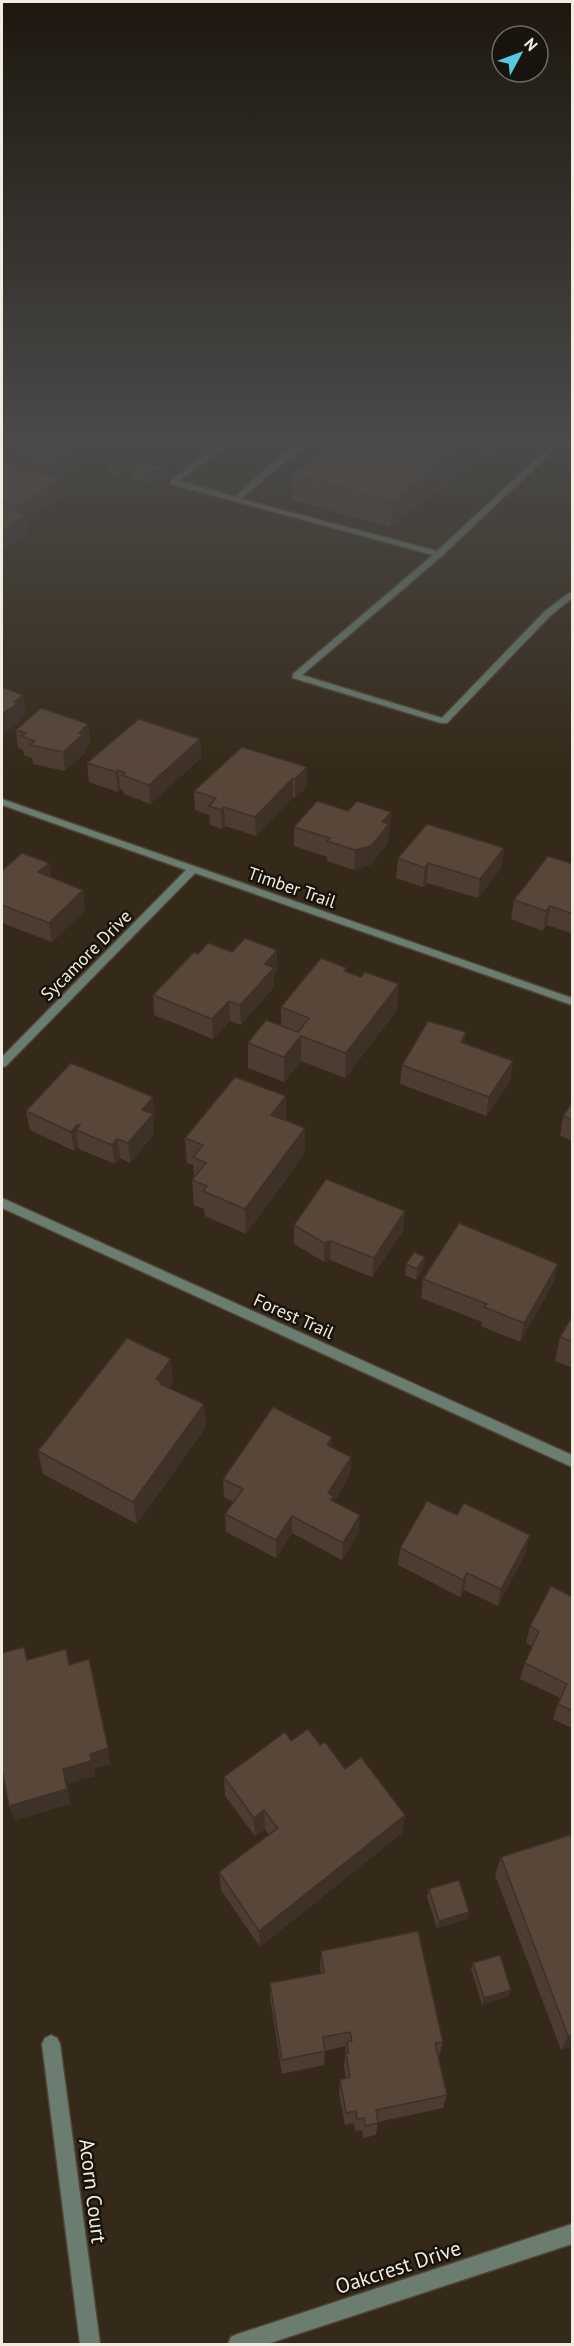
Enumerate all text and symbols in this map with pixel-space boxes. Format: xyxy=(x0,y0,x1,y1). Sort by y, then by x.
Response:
north arrow xyxy=(490,24,550,84)
text: N xyxy=(520,34,542,55)
street label: Timber Trail xyxy=(245,861,340,913)
street label: Sycamore Drive xyxy=(36,905,136,1005)
street label: Forest Trail xyxy=(250,1288,338,1344)
street label: Acorn Court xyxy=(73,2137,113,2245)
street label: Oakcrest Drive xyxy=(332,2234,464,2300)

